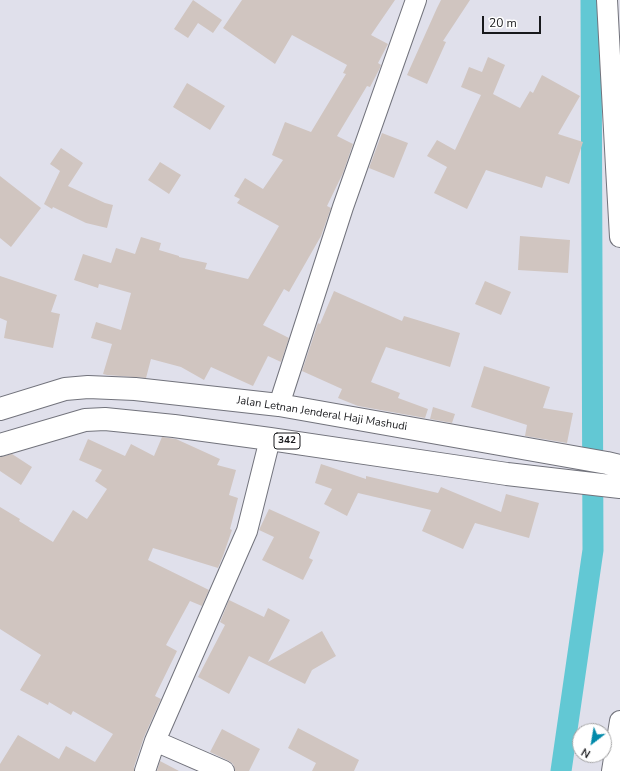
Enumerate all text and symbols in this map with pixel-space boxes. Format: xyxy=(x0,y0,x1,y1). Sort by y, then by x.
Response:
scale bar xyxy=(484,8,543,34)
text: 20 m xyxy=(489,15,517,31)
street label: Jalan Letnan Jenderal Haji Mashudi xyxy=(236,394,408,434)
road number: 342 xyxy=(274,433,300,449)
north arrow xyxy=(572,723,612,763)
text: N xyxy=(579,744,593,761)

